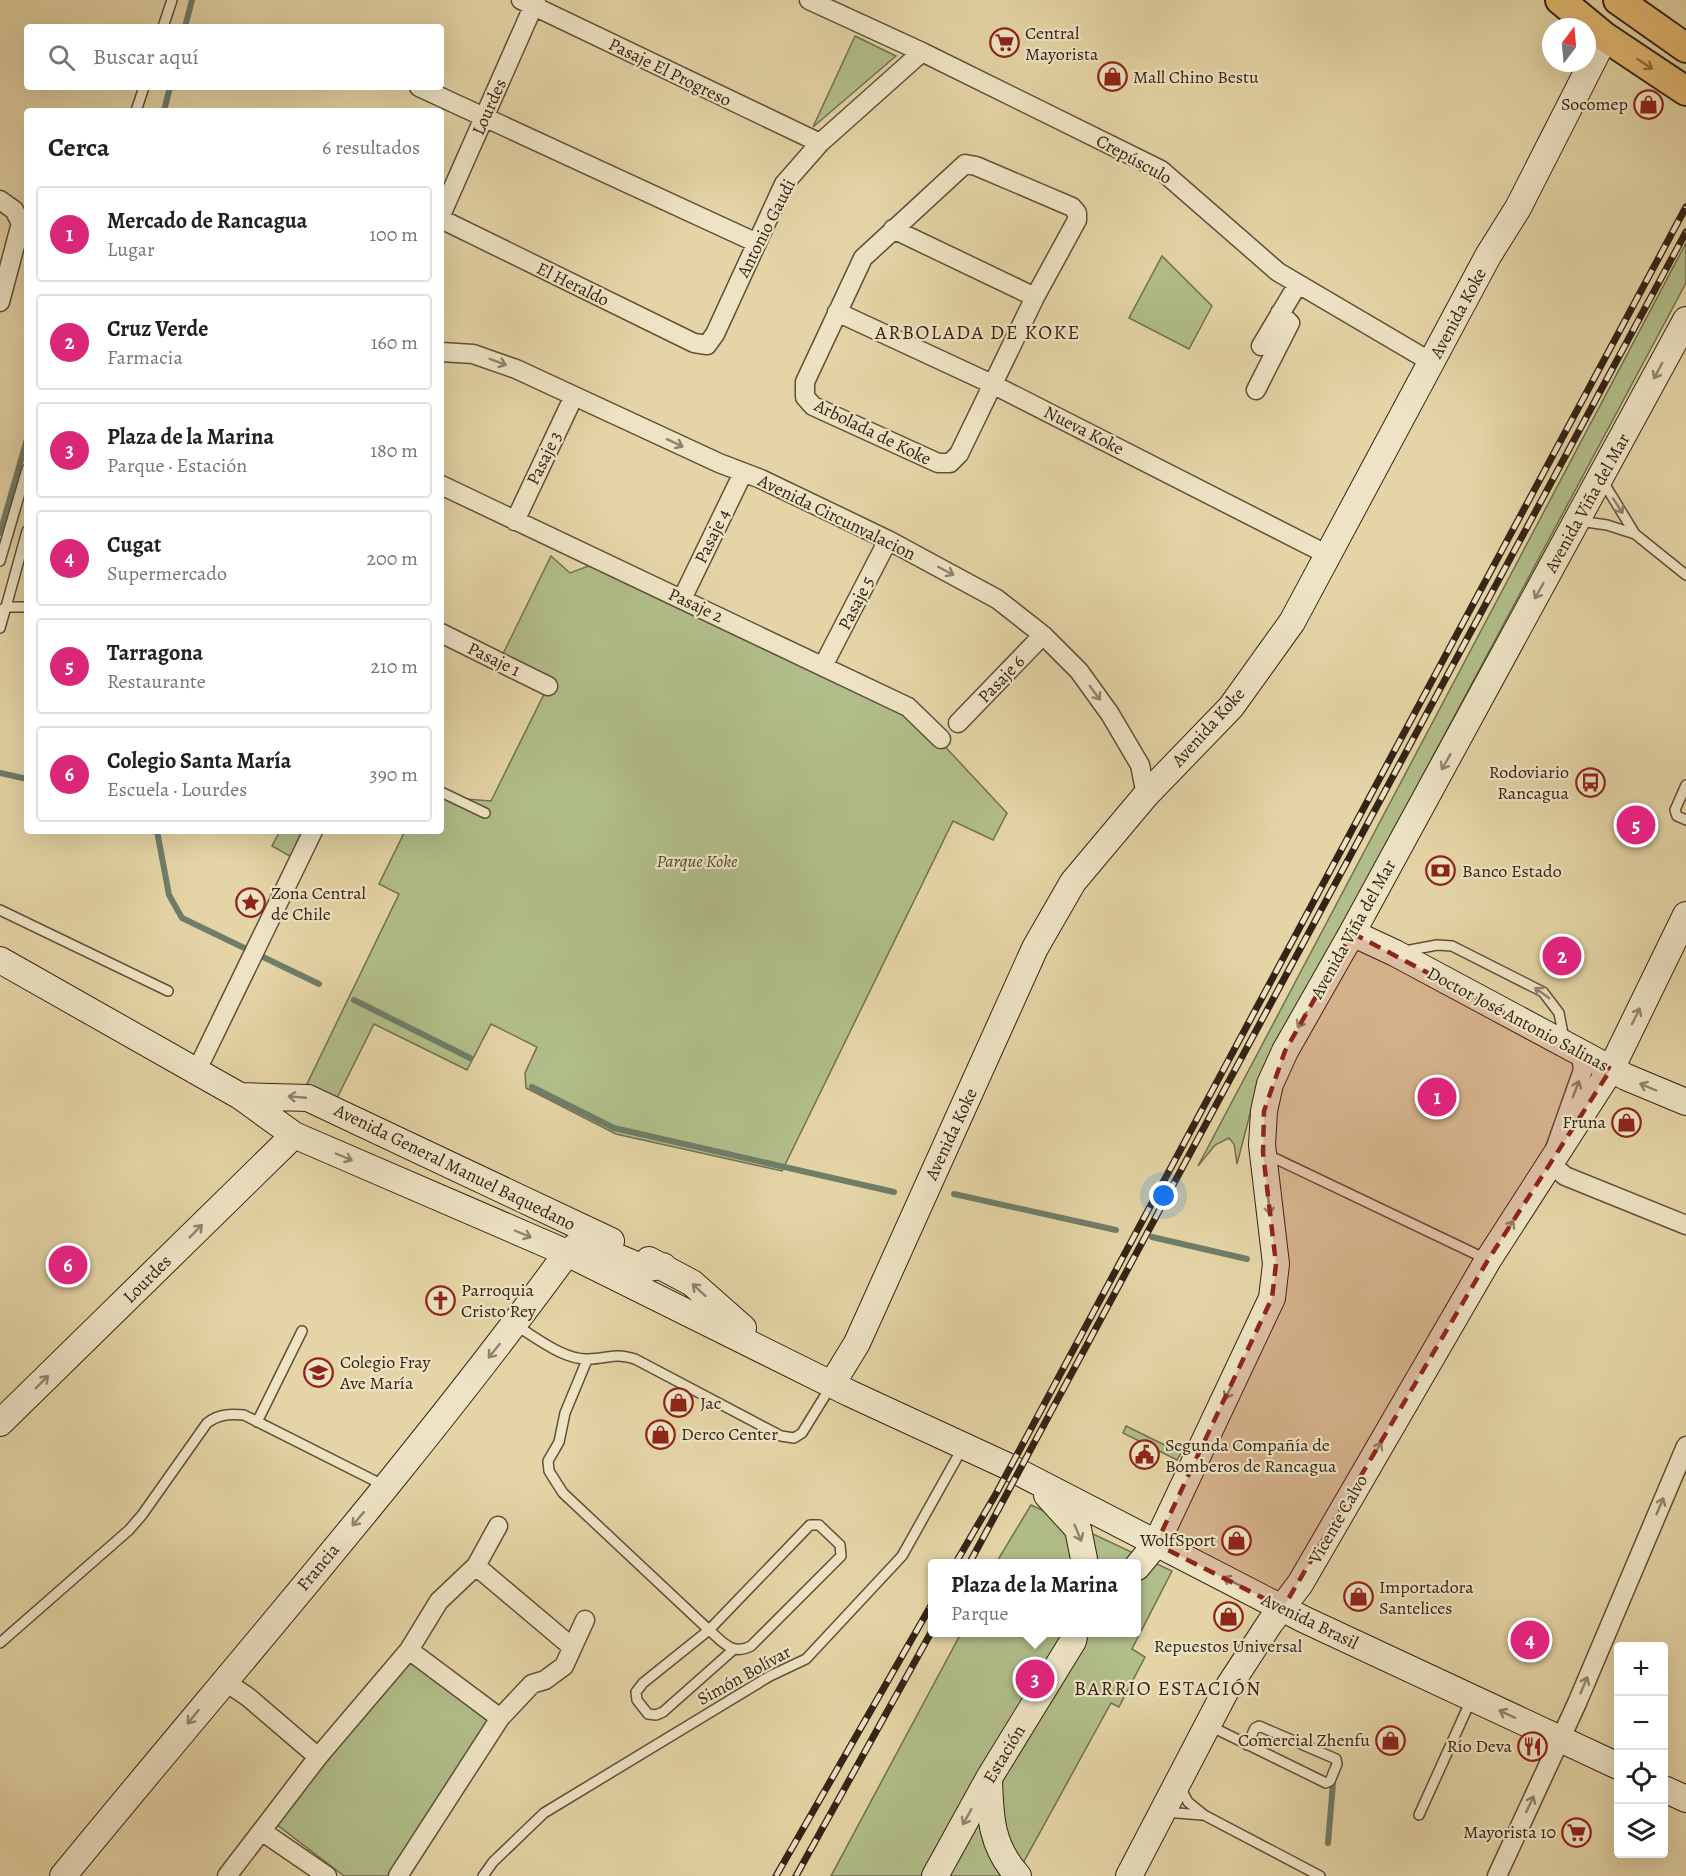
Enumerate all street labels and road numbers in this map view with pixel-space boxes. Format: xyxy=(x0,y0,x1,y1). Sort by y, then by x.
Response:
street label: Pasaje El Progreso xyxy=(605,32,735,112)
street label: Lourdes xyxy=(466,75,512,139)
street label: Crepúsculo xyxy=(1092,128,1176,190)
street label: Antonio Gaudi xyxy=(731,175,801,282)
street label: El Heraldo xyxy=(533,256,613,312)
street label: Avenida Koke xyxy=(1424,264,1492,363)
street label: Arbolada de Koke xyxy=(810,393,935,471)
street label: Nueva Koke xyxy=(1040,400,1128,460)
street label: Pasaje 3 xyxy=(521,427,567,489)
street label: Avenida Viña del Mar xyxy=(1538,429,1635,578)
street label: Avenida Circunvalacion xyxy=(753,468,920,566)
street label: Pasaje 4 xyxy=(689,505,735,567)
street label: Pasaje 5 xyxy=(832,572,880,634)
street label: Pasaje 2 xyxy=(665,582,728,628)
street label: Pasaje 1 xyxy=(464,636,524,682)
street label: Pasaje 6 xyxy=(972,650,1030,708)
street label: Avenida Koke xyxy=(1165,682,1250,773)
street label: Avenida Viña del Mar xyxy=(1304,855,1401,1004)
street label: Doctor José Antonio Salinas xyxy=(1423,961,1613,1077)
street label: Avenida Koke xyxy=(919,1084,983,1185)
street label: Avenida General Manuel Baquedano xyxy=(330,1098,580,1236)
street label: Lourdes xyxy=(117,1249,177,1309)
street label: Vicente Calvo xyxy=(1302,1470,1373,1569)
street label: Francia xyxy=(291,1538,345,1596)
street label: Avenida Brasil xyxy=(1257,1587,1363,1655)
street label: Simón Bolívar xyxy=(693,1639,795,1711)
street label: Estación xyxy=(977,1720,1031,1788)

